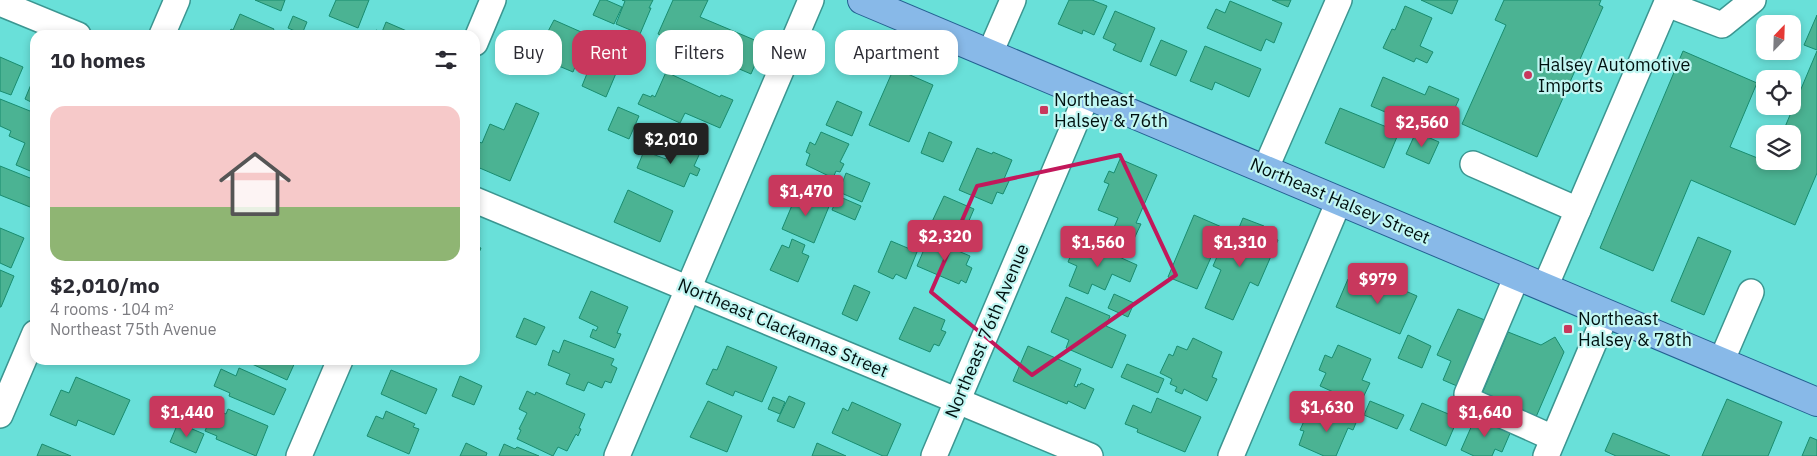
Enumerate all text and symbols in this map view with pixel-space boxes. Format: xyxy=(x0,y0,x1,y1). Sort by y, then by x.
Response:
north arrow xyxy=(1756,15,1801,60)
map controls xyxy=(1756,15,1801,170)
chip: Buy xyxy=(495,30,562,75)
chip: Rent xyxy=(572,30,646,75)
chip: Filters xyxy=(656,30,743,75)
chip: New xyxy=(753,30,825,75)
chip: Apartment xyxy=(835,30,958,75)
text: 10 homes xyxy=(50,46,146,74)
icon: filters xyxy=(432,46,460,74)
place label: Halsey Automotive Imports xyxy=(1538,53,1690,97)
marker: Halsey Automotive Imports xyxy=(1522,69,1534,81)
button: locate xyxy=(1756,70,1801,115)
place label: Northeast Halsey & 76th xyxy=(1054,88,1168,132)
marker: Northeast Halsey & 76th xyxy=(1038,104,1050,116)
pin: $2,560 xyxy=(1381,106,1463,148)
text: $2,560 xyxy=(1396,112,1448,132)
pin: $2,010 xyxy=(630,122,712,165)
button: layers xyxy=(1756,125,1801,170)
text: $2,010 xyxy=(645,129,697,149)
icon: home xyxy=(210,139,300,229)
street label: Northeast Halsey Street xyxy=(1247,152,1434,249)
pin: $1,470 xyxy=(765,174,847,217)
text: $1,470 xyxy=(780,181,832,201)
pin: $2,320 xyxy=(904,220,986,262)
text: $2,320 xyxy=(919,226,971,246)
pin: $1,560 xyxy=(1057,226,1139,268)
pin: $1,310 xyxy=(1199,226,1281,268)
text: $1,560 xyxy=(1072,232,1124,252)
text: $1,310 xyxy=(1214,232,1266,252)
street label: Northeast 76th Avenue xyxy=(939,240,1034,421)
pin: $979 xyxy=(1348,262,1408,305)
text: $979 xyxy=(1359,269,1397,289)
text: $2,010/mo xyxy=(50,271,160,299)
street label: Northeast Clackamas Street xyxy=(675,273,892,382)
text: 4 rooms · 104 m² xyxy=(50,299,174,319)
place label: Northeast Halsey & 78th xyxy=(1578,307,1692,351)
text: Northeast 75th Avenue xyxy=(50,319,216,339)
marker: Northeast Halsey & 78th xyxy=(1562,323,1574,335)
pin: $1,630 xyxy=(1286,390,1368,433)
pin: $1,440 xyxy=(146,396,228,438)
pin: $1,640 xyxy=(1444,396,1526,438)
text: $1,630 xyxy=(1301,397,1353,417)
text: $1,440 xyxy=(161,402,213,422)
text: $1,640 xyxy=(1459,402,1511,422)

